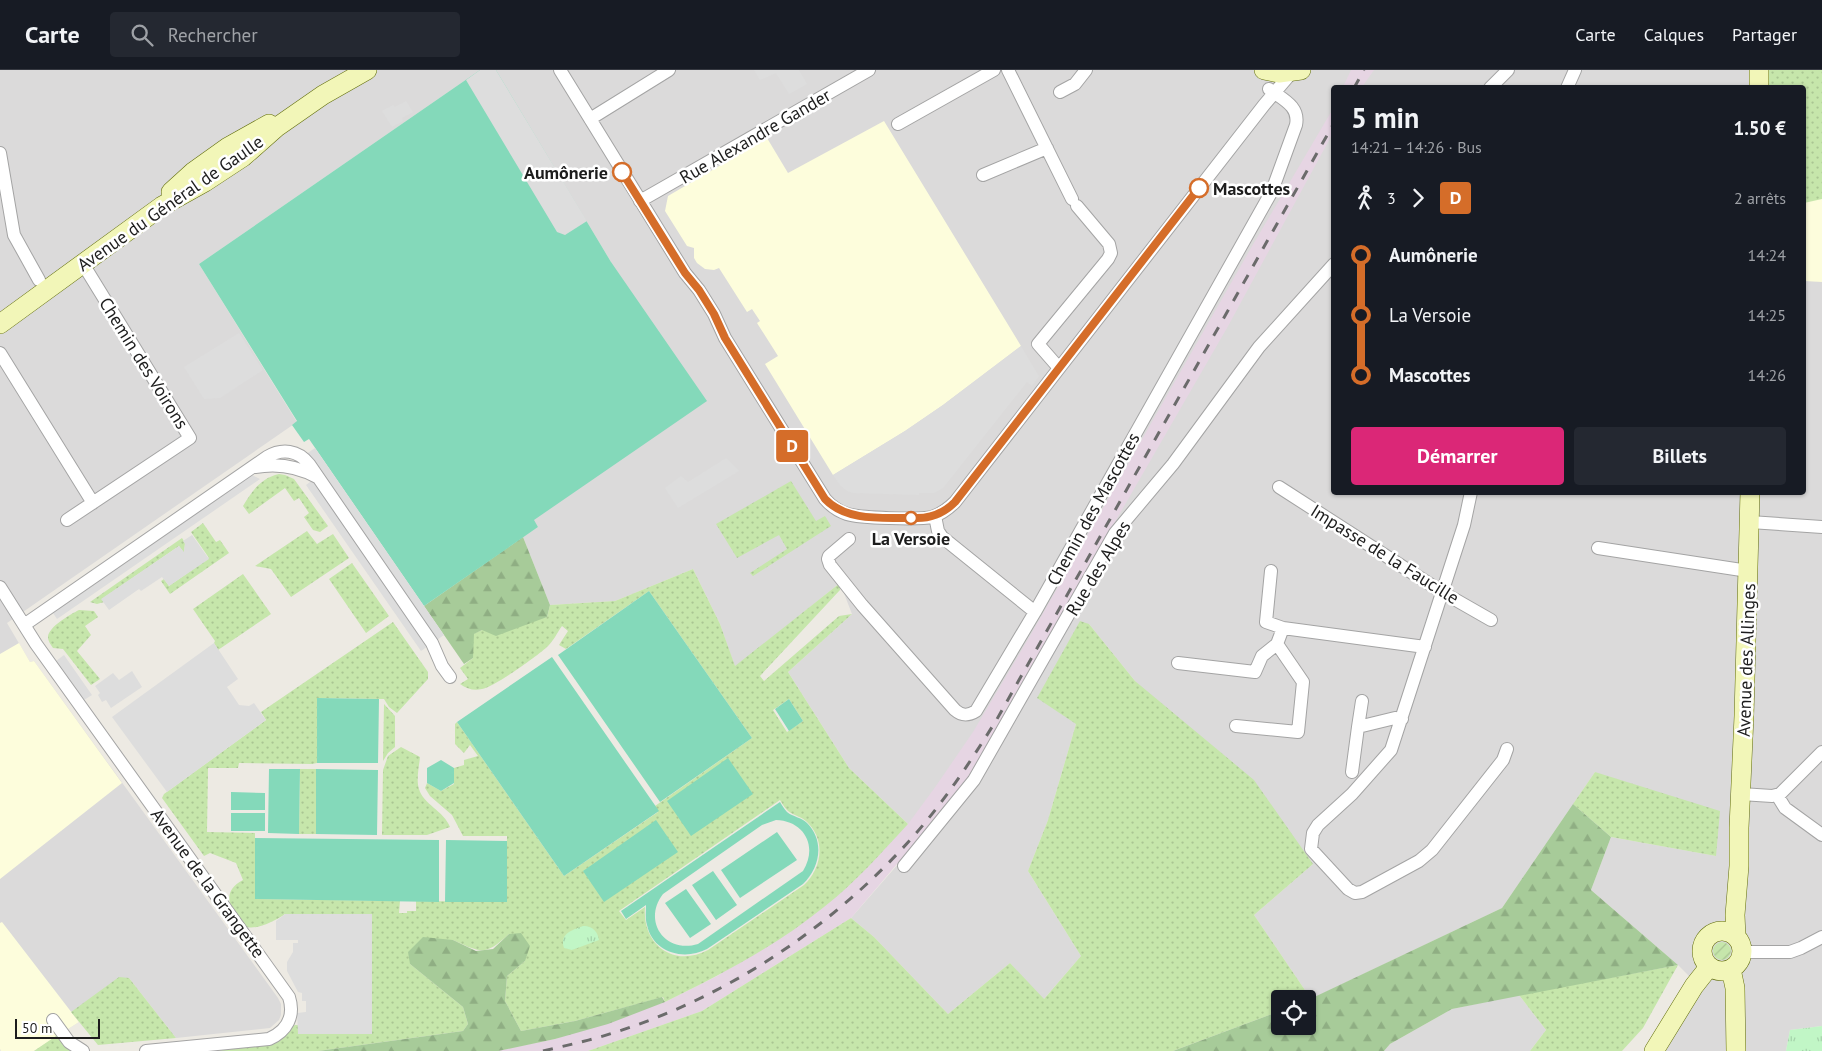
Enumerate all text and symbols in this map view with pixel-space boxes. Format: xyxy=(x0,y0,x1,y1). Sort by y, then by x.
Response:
search box xyxy=(110,12,460,57)
text: Carte xyxy=(25,19,80,50)
icon: search xyxy=(128,21,156,49)
text: Rechercher xyxy=(168,23,258,47)
text: Carte xyxy=(1575,23,1616,46)
text: Calques xyxy=(1644,23,1704,46)
text: Partager xyxy=(1732,23,1797,46)
street label: Rue Alexandre Gander xyxy=(675,83,835,189)
text: 5 min xyxy=(1351,99,1419,136)
text: 1.50 € xyxy=(1733,116,1786,140)
street label: Avenue du Général de Gaulle xyxy=(72,130,268,276)
text: 14:21 – 14:26 · Bus xyxy=(1351,137,1482,157)
place label: Aumônerie xyxy=(524,161,608,184)
marker: Aumônerie xyxy=(612,162,632,182)
place label: Mascottes xyxy=(1213,177,1291,200)
marker: Mascottes xyxy=(1189,178,1209,198)
icon: walk xyxy=(1351,184,1379,212)
icon: forward xyxy=(1404,184,1432,212)
text: D xyxy=(1450,186,1461,209)
text: 3 xyxy=(1387,188,1396,208)
text: 2 arrêts xyxy=(1734,188,1786,208)
text: Aumônerie xyxy=(1389,243,1478,267)
text: 14:24 xyxy=(1748,245,1786,265)
street label: Chemin des Voirons xyxy=(94,293,194,433)
text: La Versoie xyxy=(1389,303,1471,327)
text: 14:25 xyxy=(1748,305,1786,325)
text: Mascottes xyxy=(1389,363,1470,387)
text: 14:26 xyxy=(1748,365,1786,385)
button: Démarrer xyxy=(1351,427,1564,485)
button: Billets xyxy=(1574,427,1786,485)
street label: Chemin des Mascottes xyxy=(1041,428,1145,590)
line badge: D xyxy=(776,430,808,462)
text: D xyxy=(786,434,798,457)
street label: Impasse de la Faucille xyxy=(1306,499,1464,609)
marker: La Versoie xyxy=(904,511,918,525)
street label: Rue des Alpes xyxy=(1061,516,1135,620)
place label: La Versoie xyxy=(872,527,950,550)
street label: Avenue des Allinges xyxy=(1732,583,1760,737)
street label: Avenue de la Grangette xyxy=(146,804,270,962)
map controls xyxy=(1271,990,1316,1035)
button: locate xyxy=(1271,990,1316,1035)
scale bar xyxy=(15,1016,100,1039)
text: 50 m xyxy=(22,1019,52,1037)

